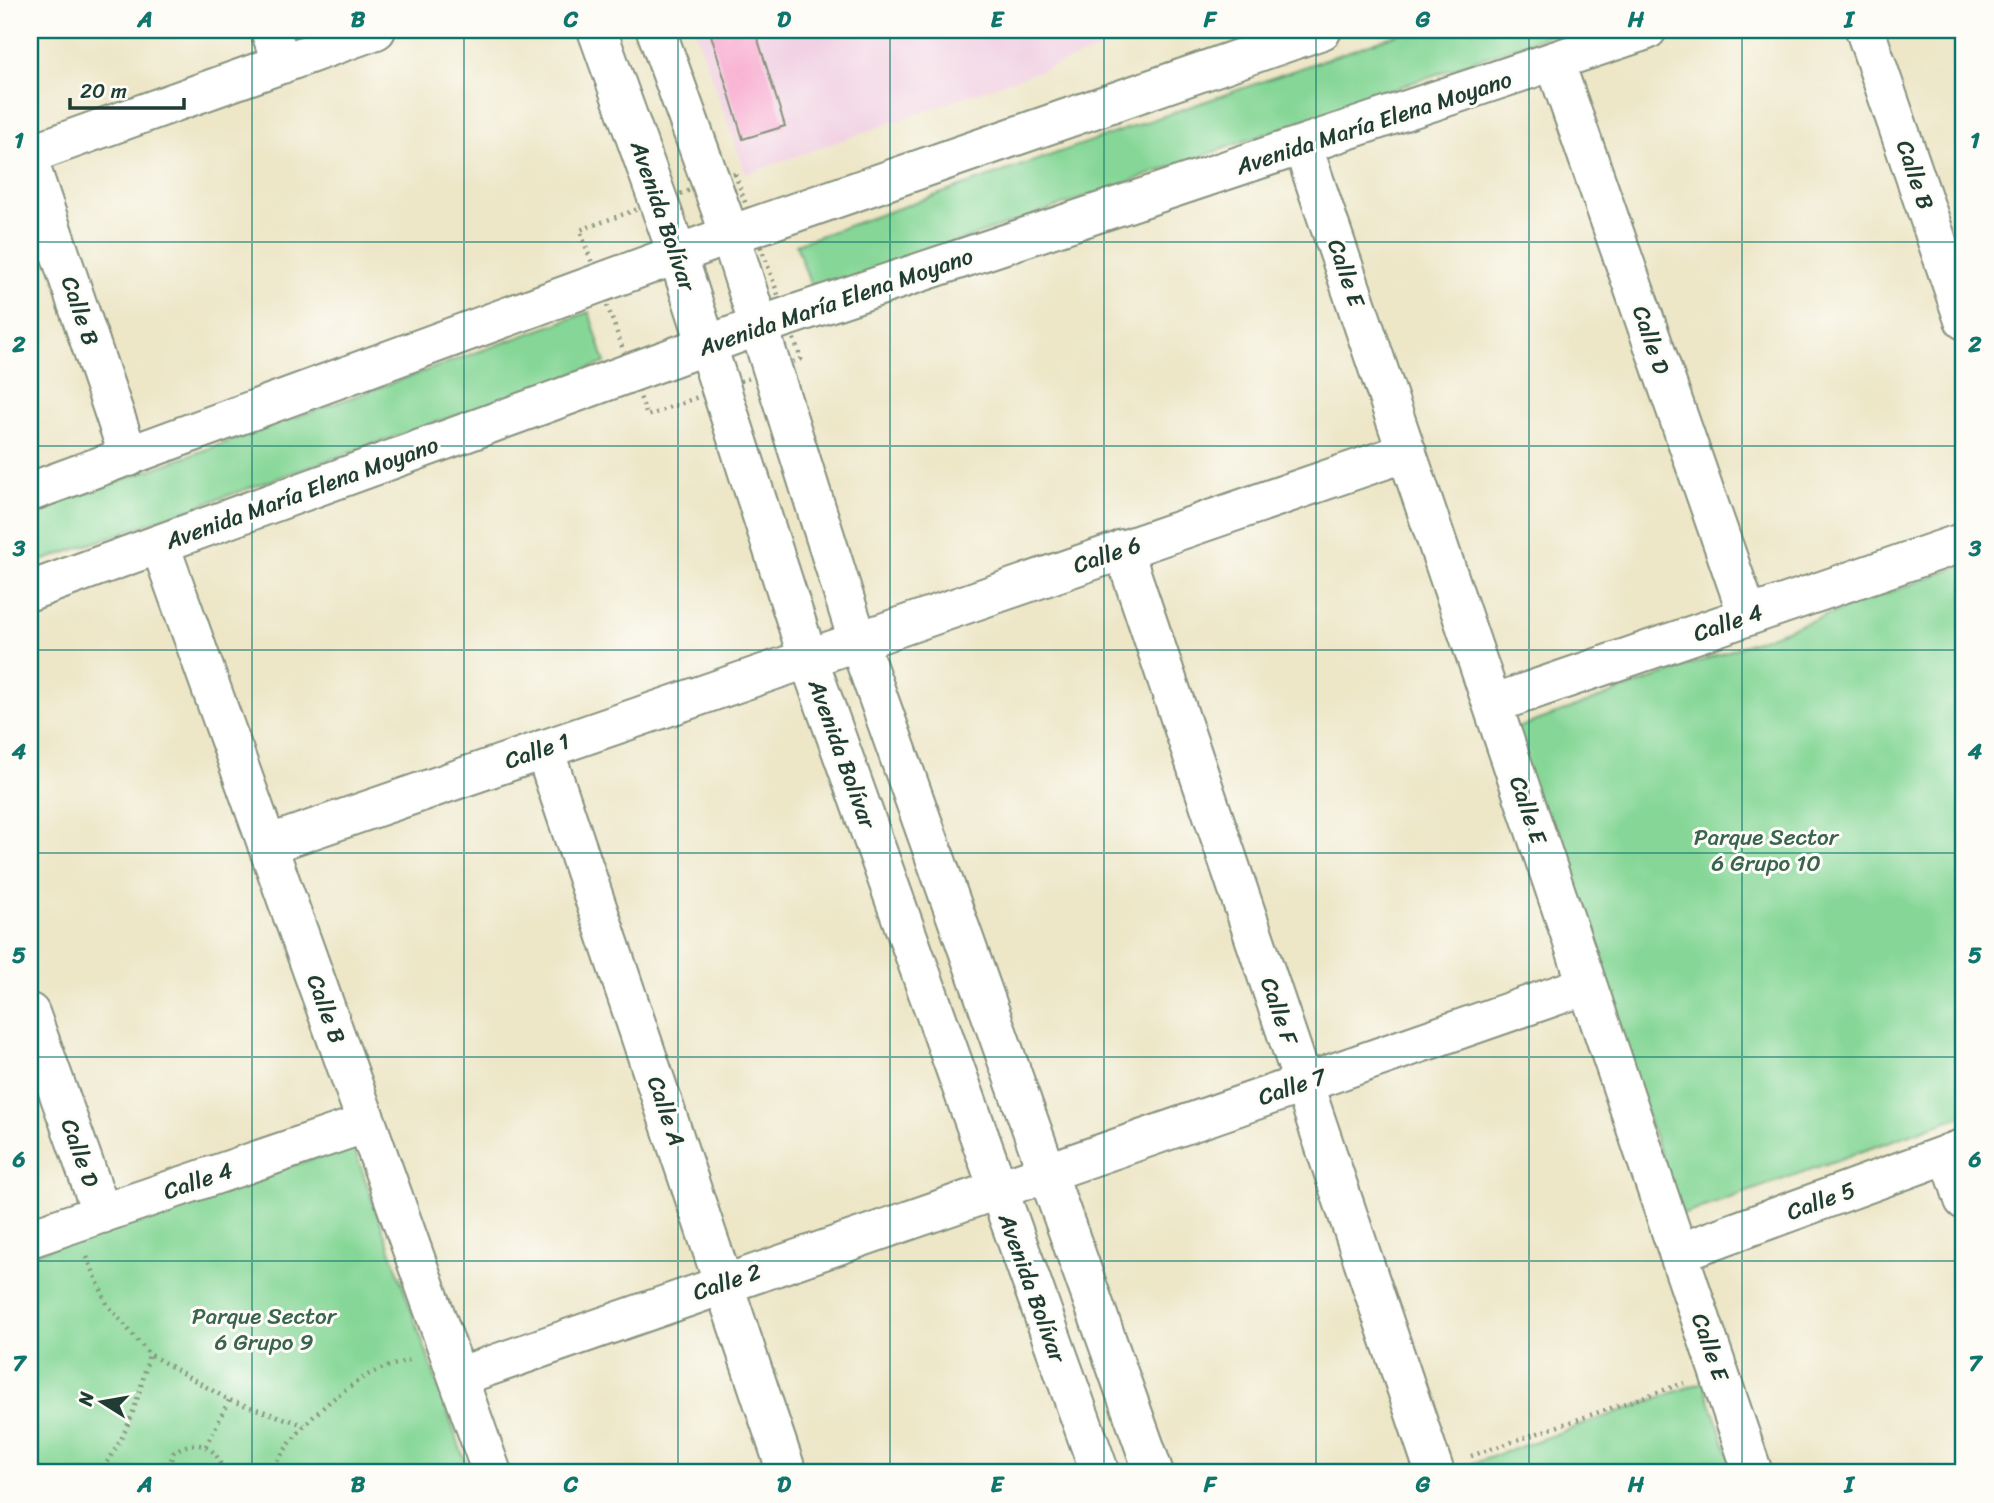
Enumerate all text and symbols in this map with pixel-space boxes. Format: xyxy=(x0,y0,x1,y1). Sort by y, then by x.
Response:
text: A xyxy=(136,0,153,40)
text: B xyxy=(351,0,366,40)
text: C xyxy=(563,0,579,40)
text: D xyxy=(777,0,792,40)
text: E xyxy=(991,0,1006,40)
text: F xyxy=(1203,0,1218,40)
text: G xyxy=(1415,0,1431,40)
text: H xyxy=(1627,0,1645,40)
text: I xyxy=(1843,0,1855,40)
street label: Avenida María Elena Moyano xyxy=(1230,59,1518,187)
scale bar xyxy=(70,66,184,110)
text: 20 m xyxy=(80,72,127,110)
text: 1 xyxy=(14,120,24,161)
text: 1 xyxy=(1970,120,1980,161)
street label: Avenida Bolívar xyxy=(618,134,708,298)
street label: Calle B xyxy=(1884,134,1946,216)
street label: Calle E xyxy=(1315,233,1377,314)
street label: Avenida María Elena Moyano xyxy=(692,236,979,369)
street label: Calle B xyxy=(49,270,111,352)
street label: Calle D xyxy=(1620,300,1682,380)
text: 2 xyxy=(11,324,26,365)
text: 2 xyxy=(1967,324,1982,365)
street label: Avenida María Elena Moyano xyxy=(159,424,445,562)
street label: Calle 6 xyxy=(1067,524,1147,586)
text: 3 xyxy=(12,528,26,569)
text: 3 xyxy=(1968,528,1982,569)
street label: Calle 4 xyxy=(1688,592,1768,654)
street label: Avenida Bolívar xyxy=(796,672,889,836)
street label: Calle 1 xyxy=(499,721,575,781)
text: 4 xyxy=(11,731,27,772)
text: 4 xyxy=(1967,731,1983,772)
street label: Calle E xyxy=(1497,770,1559,851)
park label: Parque Sector 6 Grupo 10 xyxy=(1694,817,1840,884)
text: 5 xyxy=(12,935,26,976)
text: 5 xyxy=(1968,935,1982,976)
street label: Calle B xyxy=(294,968,358,1050)
street label: Calle F xyxy=(1248,972,1310,1052)
street label: Calle 7 xyxy=(1252,1056,1334,1118)
street label: Calle A xyxy=(635,1070,697,1152)
street label: Calle D xyxy=(49,1113,111,1193)
text: 6 xyxy=(11,1139,26,1180)
text: 6 xyxy=(1967,1139,1982,1180)
street label: Calle 4 xyxy=(158,1150,238,1212)
street label: Calle 5 xyxy=(1781,1170,1861,1232)
street label: Avenida Bolívar xyxy=(986,1206,1079,1370)
street label: Calle 2 xyxy=(687,1251,767,1313)
park label: Parque Sector 6 Grupo 9 xyxy=(192,1296,338,1363)
street label: Calle E xyxy=(1679,1307,1741,1388)
text: 7 xyxy=(12,1343,27,1384)
text: 7 xyxy=(1968,1343,1983,1384)
north arrow xyxy=(66,1366,136,1436)
text: N xyxy=(68,1388,103,1409)
text: A xyxy=(136,1464,153,1503)
text: B xyxy=(351,1464,366,1503)
text: C xyxy=(563,1464,579,1503)
text: D xyxy=(777,1464,792,1503)
text: E xyxy=(991,1464,1006,1503)
text: F xyxy=(1203,1464,1218,1503)
text: G xyxy=(1415,1464,1431,1503)
text: H xyxy=(1627,1464,1645,1503)
text: I xyxy=(1843,1464,1855,1503)

